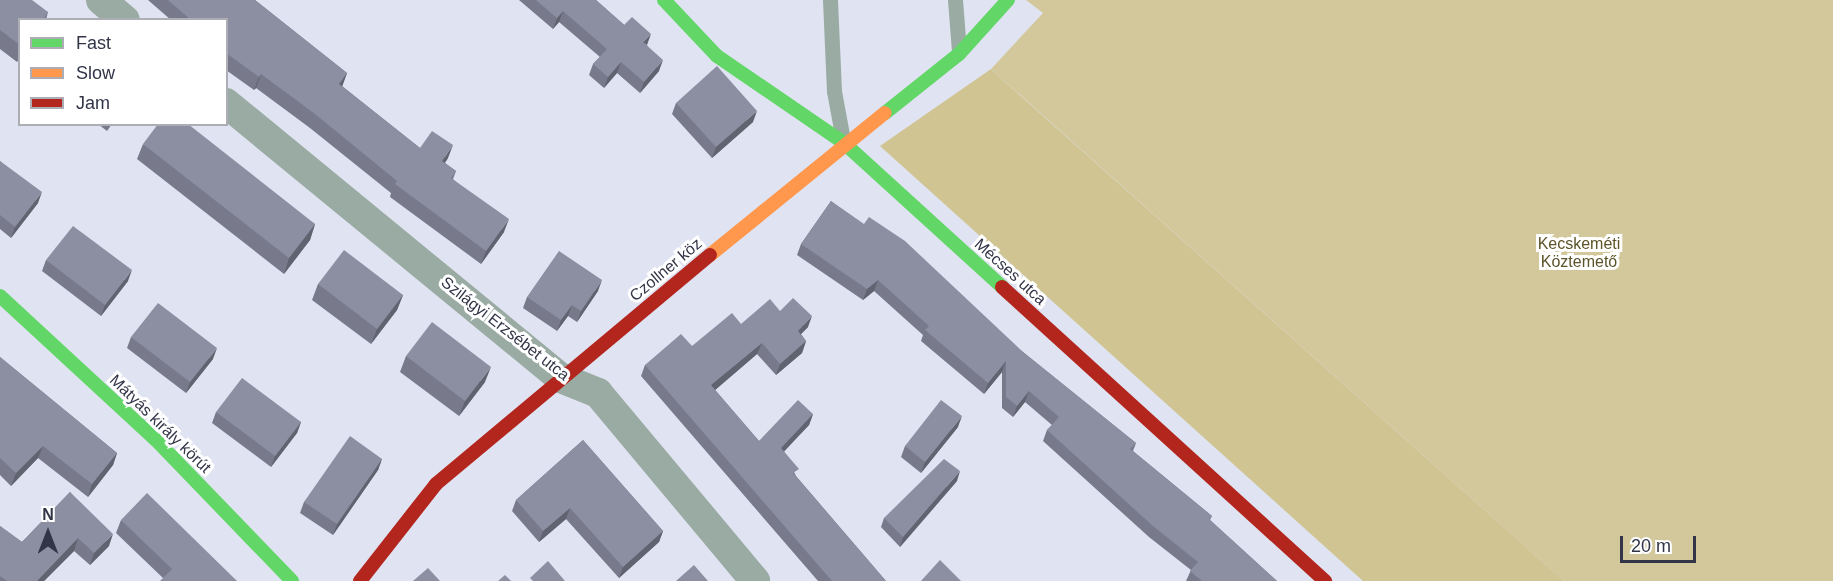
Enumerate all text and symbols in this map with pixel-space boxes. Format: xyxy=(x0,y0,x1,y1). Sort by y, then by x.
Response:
legend xyxy=(18,18,228,126)
text: Fast xyxy=(76,33,111,53)
text: Slow xyxy=(76,63,115,83)
text: Jam xyxy=(76,93,110,113)
street label: Czollner köz xyxy=(626,234,706,306)
park label: Kecskeméti Köztemető xyxy=(1538,234,1620,272)
street label: Mécses utca xyxy=(970,235,1050,309)
street label: Szilágyi Erzsébet utca xyxy=(437,273,573,385)
street label: Mátyás király körút xyxy=(105,371,215,477)
north arrow xyxy=(18,503,78,563)
text: N xyxy=(42,506,54,523)
scale bar xyxy=(1623,524,1700,562)
text: 20 m xyxy=(1631,536,1671,556)

